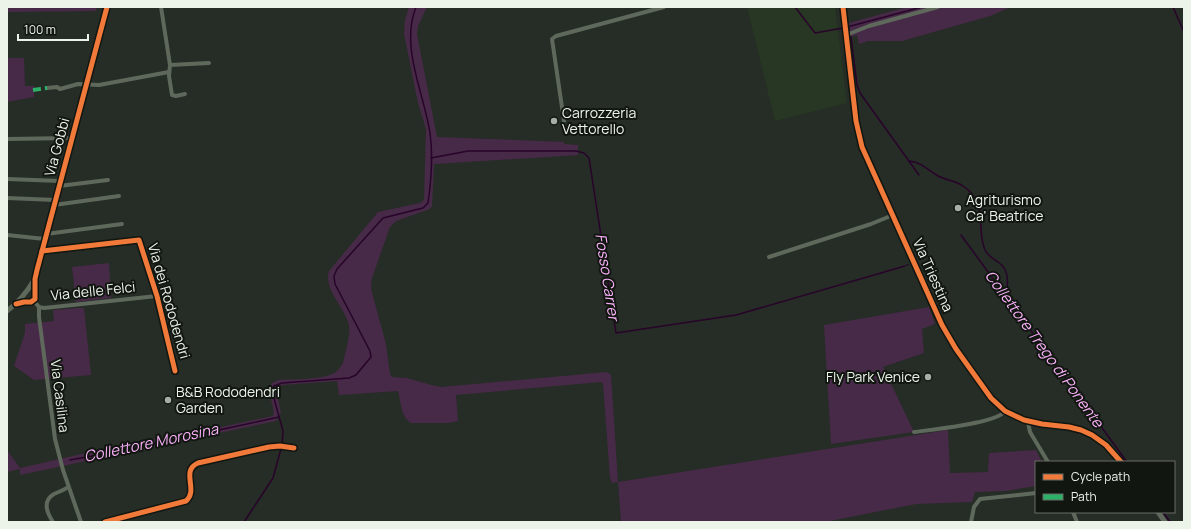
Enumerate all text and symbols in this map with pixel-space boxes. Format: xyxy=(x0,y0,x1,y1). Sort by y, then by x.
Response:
scale bar xyxy=(18,16,88,42)
text: 100 m xyxy=(24,21,56,38)
place label: Carrozzeria Vettorello xyxy=(562,103,636,138)
street label: Via Gobbi xyxy=(40,115,73,178)
marker: Carrozzeria Vettorello xyxy=(549,116,559,126)
place label: Agriturismo Ca' Beatrice xyxy=(966,190,1043,225)
marker: Agriturismo Ca' Beatrice xyxy=(953,203,963,213)
water label: Fosso Carrer xyxy=(590,232,625,324)
street label: Via Triestina xyxy=(909,235,958,315)
street label: Via dei Rododendri xyxy=(144,241,195,361)
water label: Collettore Trego di Ponente xyxy=(980,266,1109,432)
street label: Via delle Felci xyxy=(50,277,136,304)
street label: Via Casilina xyxy=(47,359,74,433)
place label: Fly Park Venice xyxy=(826,367,920,386)
marker: Fly Park Venice xyxy=(923,372,933,382)
place label: B&B Rododendri Garden xyxy=(176,382,280,417)
marker: B&B Rododendri Garden xyxy=(163,395,173,405)
water label: Collettore Morosina xyxy=(82,418,221,467)
legend xyxy=(1035,461,1175,513)
text: Cycle path xyxy=(1071,468,1130,485)
text: Path xyxy=(1071,488,1097,505)

